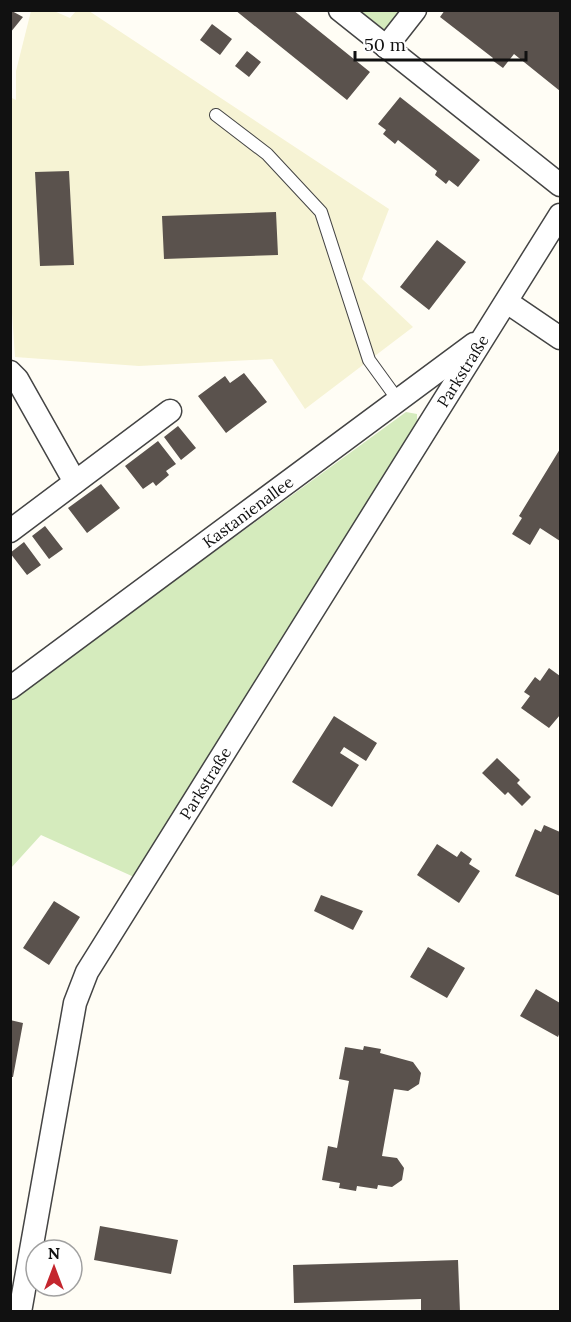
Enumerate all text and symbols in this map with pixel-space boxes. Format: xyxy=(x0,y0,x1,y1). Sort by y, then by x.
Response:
scale bar xyxy=(355,24,526,62)
text: 50 m xyxy=(364,33,406,56)
street label: Parkstraße xyxy=(433,331,493,411)
street label: Kastanienallee xyxy=(198,471,297,552)
street label: Parkstraße xyxy=(175,743,235,823)
north arrow xyxy=(24,1238,84,1298)
text: N xyxy=(48,1243,60,1263)

